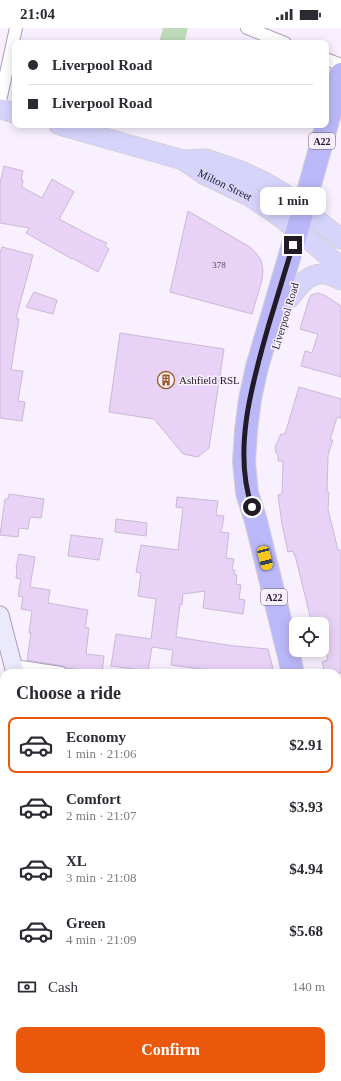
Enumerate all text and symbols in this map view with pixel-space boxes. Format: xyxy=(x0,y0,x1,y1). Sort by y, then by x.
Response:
text: 21:04 xyxy=(20,6,55,22)
text: Liverpool Road xyxy=(52,57,152,73)
text: Liverpool Road xyxy=(52,95,152,111)
road number: A22 xyxy=(309,133,335,149)
street label: Milton Street xyxy=(196,167,255,203)
callout: 1 min xyxy=(260,187,326,215)
text: 1 min xyxy=(277,193,309,208)
route end xyxy=(284,236,302,254)
house number: 378 xyxy=(212,260,226,270)
street label: Liverpool Road xyxy=(269,281,301,351)
building icon: Ashfield RSL xyxy=(156,370,176,390)
place label: Ashfield RSL xyxy=(179,374,240,386)
route start xyxy=(243,498,261,516)
car xyxy=(256,545,274,571)
road number: A22 xyxy=(261,589,287,605)
map controls xyxy=(289,617,329,657)
button: locate xyxy=(289,617,329,657)
text: Choose a ride xyxy=(16,683,121,703)
icon: car xyxy=(18,727,54,763)
text: Economy xyxy=(66,729,126,745)
text: $2.91 xyxy=(289,737,323,753)
text: 1 min · 21:06 xyxy=(66,746,136,761)
icon: car xyxy=(18,789,54,825)
text: Comfort xyxy=(66,791,121,807)
text: $3.93 xyxy=(289,799,323,815)
text: 2 min · 21:07 xyxy=(66,808,136,823)
icon: car xyxy=(18,851,54,887)
text: XL xyxy=(66,853,87,869)
text: $4.94 xyxy=(289,861,323,877)
text: 3 min · 21:08 xyxy=(66,870,136,885)
icon: car xyxy=(18,913,54,949)
text: Green xyxy=(66,915,106,931)
text: $5.68 xyxy=(289,923,323,939)
text: 4 min · 21:09 xyxy=(66,932,136,947)
icon: cash xyxy=(16,976,38,998)
text: Cash xyxy=(48,979,78,995)
text: 140 m xyxy=(292,979,325,994)
button: Confirm xyxy=(16,1027,325,1073)

